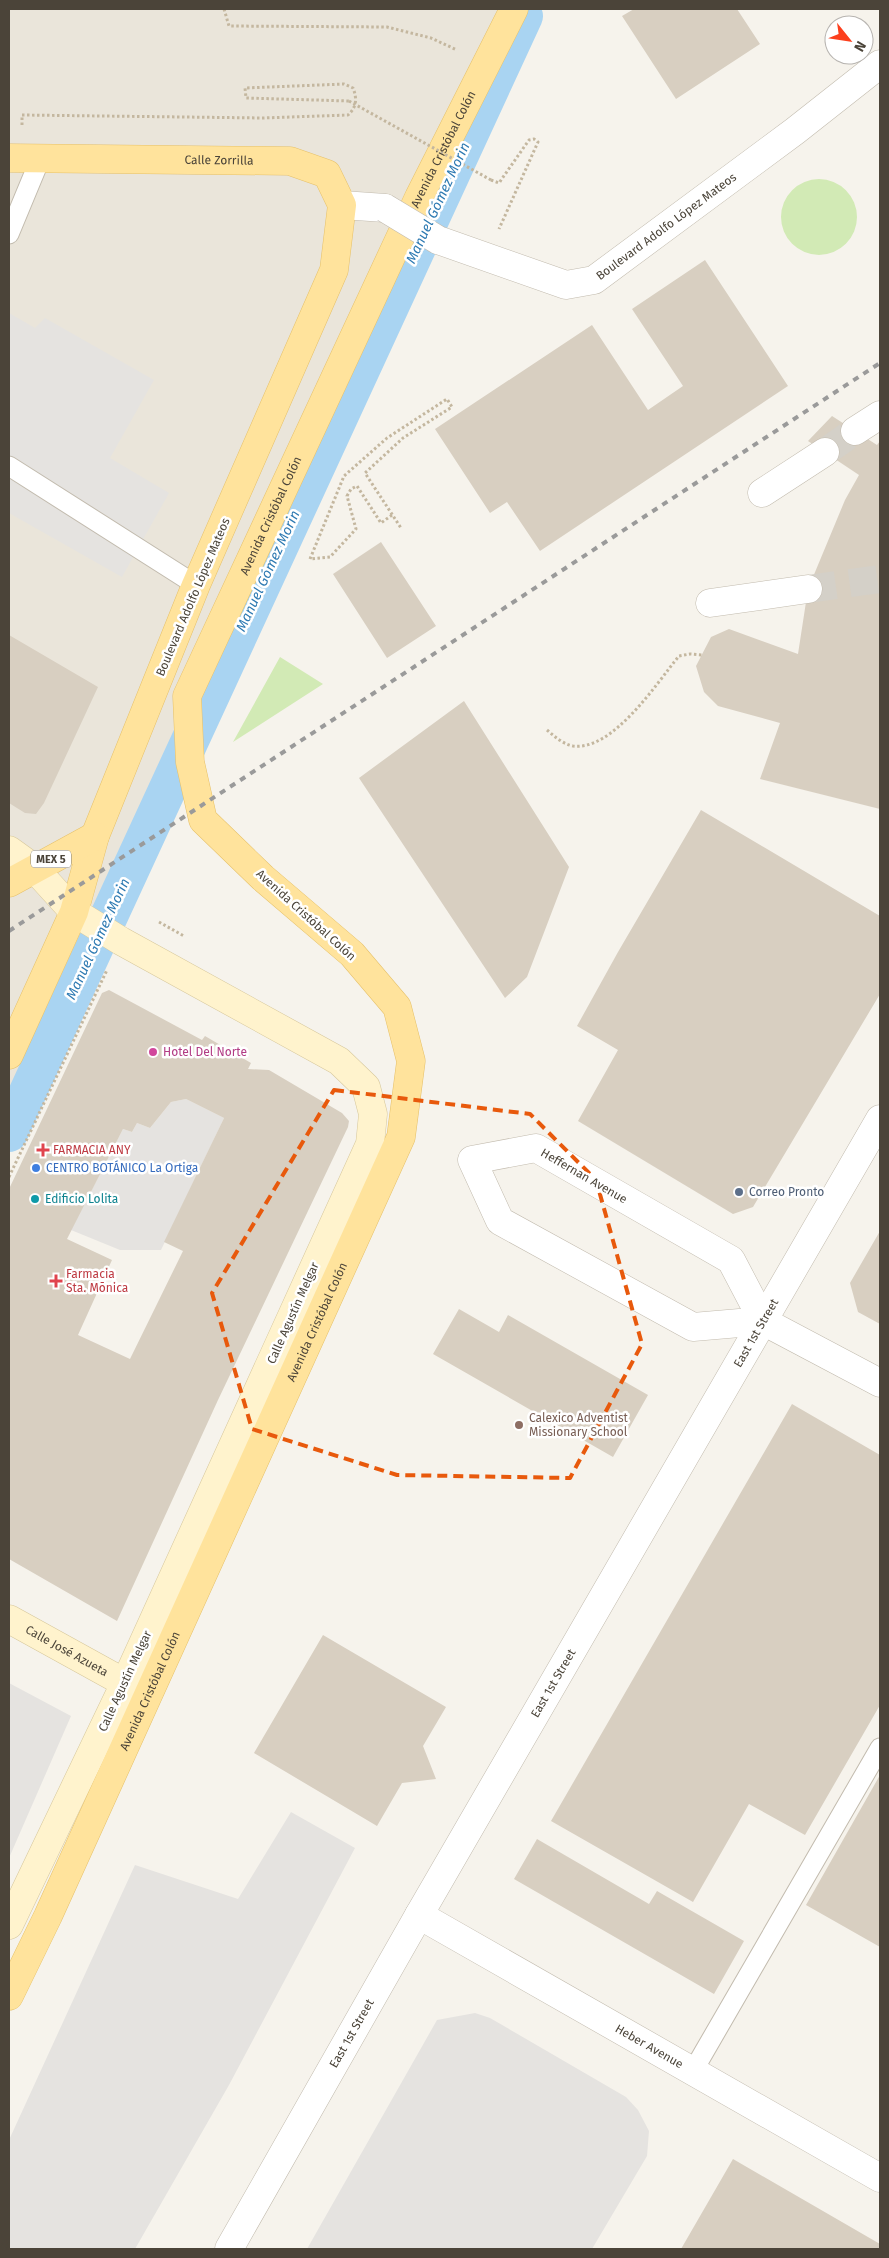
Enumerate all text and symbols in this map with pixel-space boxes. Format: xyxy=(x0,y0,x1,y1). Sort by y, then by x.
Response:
north arrow xyxy=(824,15,874,65)
text: N xyxy=(850,38,870,55)
street label: Avenida Cristóbal Colón xyxy=(408,88,479,210)
water label: Manuel Gómez Morin xyxy=(402,140,474,266)
street label: Calle Zorrilla xyxy=(184,153,254,168)
street label: Boulevard Adolfo López Mateos xyxy=(593,170,739,283)
street label: Avenida Cristóbal Colón xyxy=(237,454,304,577)
water label: Manuel Gómez Morin xyxy=(232,508,304,634)
street label: Boulevard Adolfo López Mateos xyxy=(153,515,233,678)
road number: MEX 5 xyxy=(31,851,71,868)
street label: Avenida Cristóbal Colón xyxy=(253,867,359,963)
water label: Manuel Gómez Morin xyxy=(62,876,134,1002)
place label: Hotel Del Norte xyxy=(163,1045,247,1059)
marker: Hotel Del Norte xyxy=(147,1046,159,1058)
place label: FARMACIA ANY xyxy=(53,1143,131,1157)
marker: FARMACIA ANY xyxy=(37,1144,49,1156)
street label: Heffernan Avenue xyxy=(538,1146,630,1206)
place label: CENTRO BOTÁNICO La Ortiga xyxy=(46,1160,198,1175)
marker: CENTRO BOTÁNICO La Ortiga xyxy=(30,1162,42,1174)
place label: Correo Pronto xyxy=(749,1185,824,1199)
marker: Correo Pronto xyxy=(733,1186,745,1198)
place label: Edificio Lolita xyxy=(45,1192,118,1206)
marker: Edificio Lolita xyxy=(29,1193,41,1205)
street label: Calle Agustín Melgar xyxy=(264,1260,322,1366)
street label: Avenida Cristóbal Colón xyxy=(284,1260,350,1384)
place label: Farmacia Sta. Mōnica xyxy=(66,1267,128,1295)
marker: Farmacia Sta. Mōnica xyxy=(50,1275,62,1287)
street label: East 1st Street xyxy=(731,1296,782,1370)
place label: Calexico Adventist Missionary School xyxy=(529,1411,629,1439)
marker: Calexico Adventist Missionary School xyxy=(513,1419,525,1431)
street label: Calle José Azueta xyxy=(23,1623,111,1679)
street label: Calle Agustín Melgar xyxy=(95,1628,155,1734)
street label: Avenida Cristóbal Colón xyxy=(117,1629,183,1753)
street label: East 1st Street xyxy=(528,1646,579,1720)
street label: East 1st Street xyxy=(327,1996,377,2070)
street label: Heber Avenue xyxy=(613,2021,686,2071)

